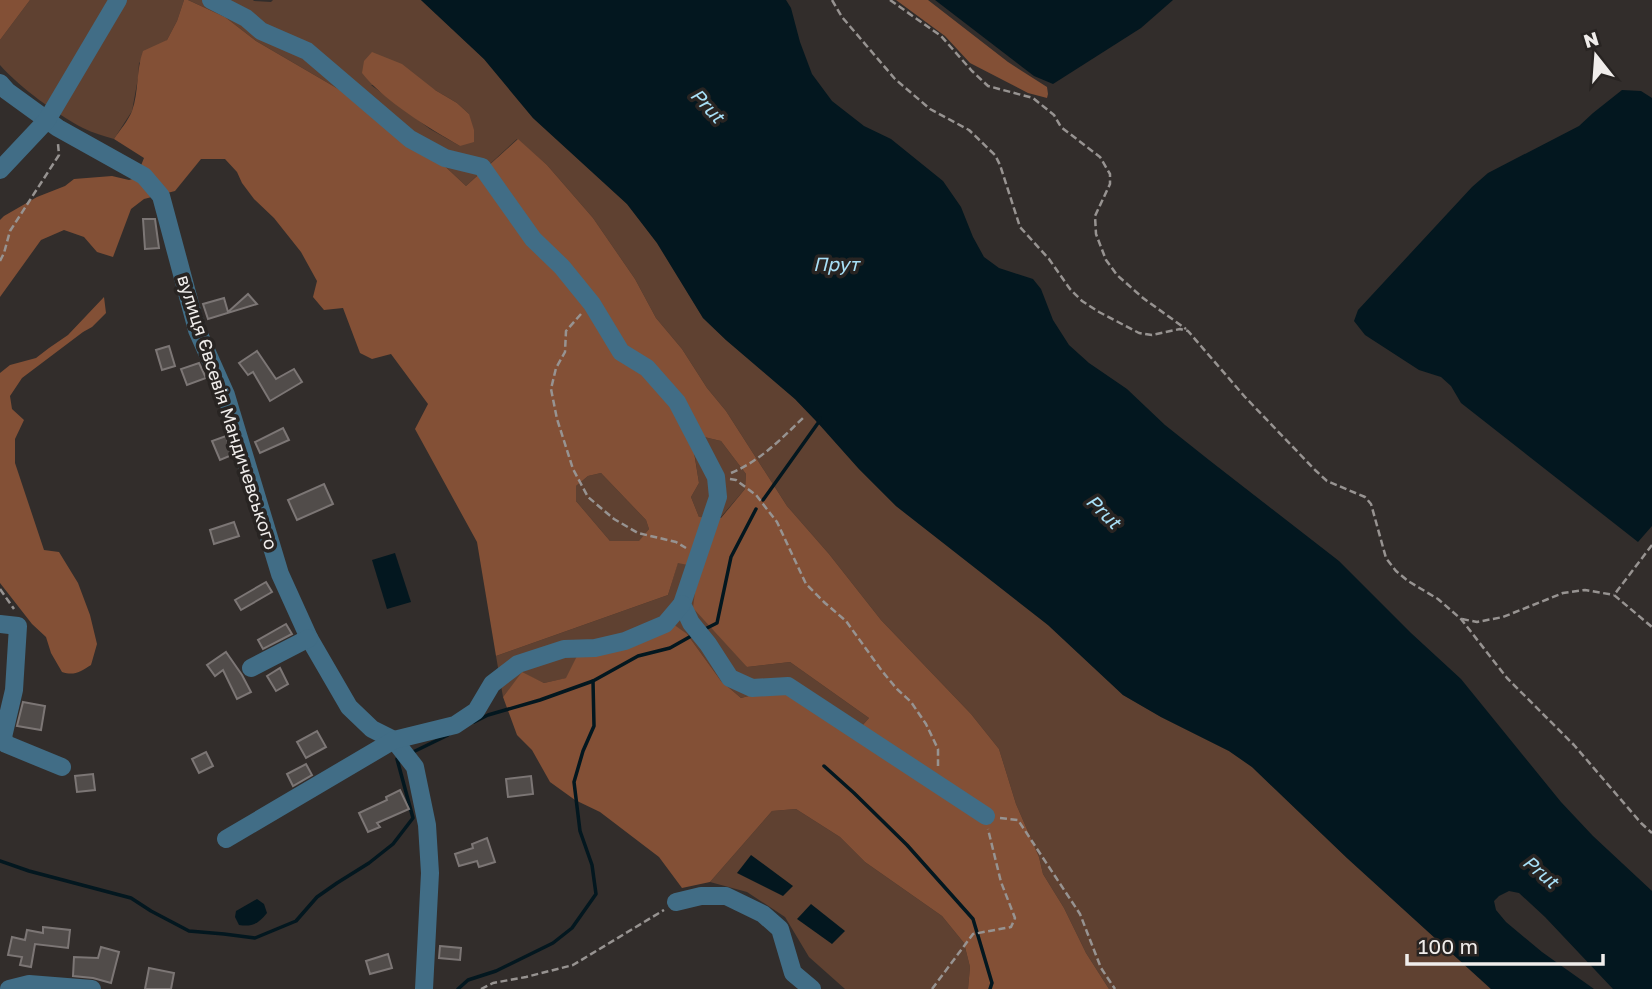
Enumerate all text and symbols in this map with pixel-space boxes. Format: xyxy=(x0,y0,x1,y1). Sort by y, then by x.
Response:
north arrow xyxy=(1561,21,1631,91)
text: N xyxy=(1581,26,1601,52)
water label: Prut xyxy=(686,83,731,129)
water label: Прут xyxy=(813,252,862,275)
street label: вулиця Євсевія Мандичевського xyxy=(173,272,283,552)
water label: Prut xyxy=(1082,489,1128,534)
water label: Prut xyxy=(1519,850,1565,894)
scale bar xyxy=(1407,922,1603,966)
text: 100 m xyxy=(1418,933,1478,959)

